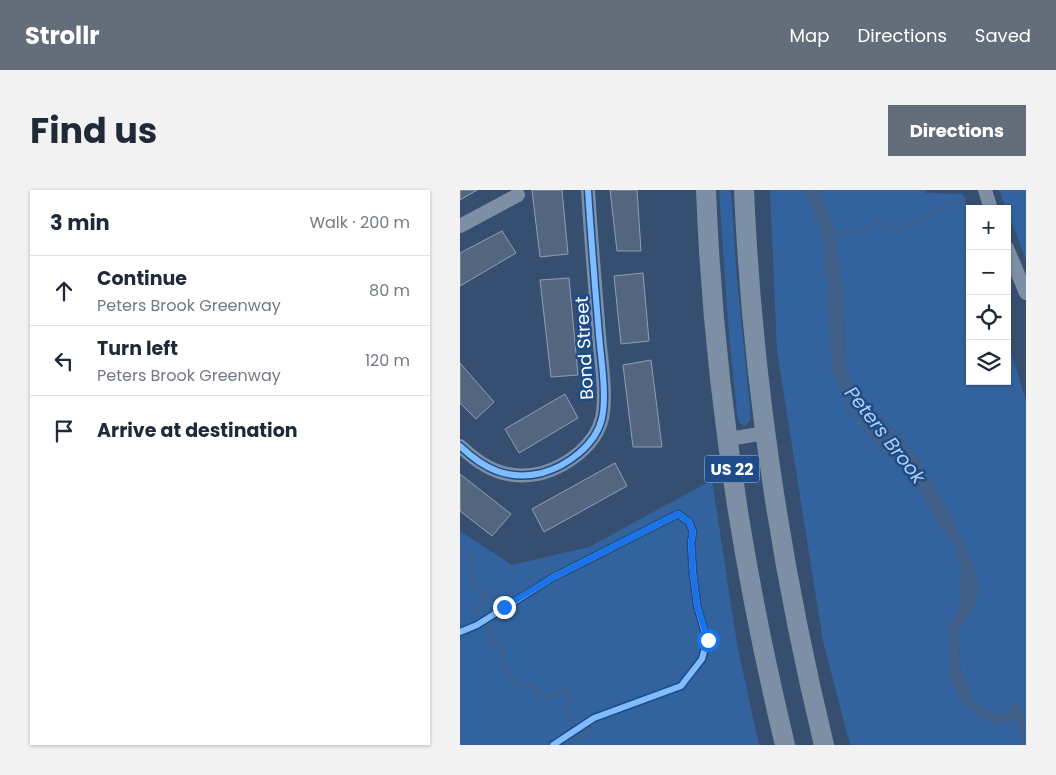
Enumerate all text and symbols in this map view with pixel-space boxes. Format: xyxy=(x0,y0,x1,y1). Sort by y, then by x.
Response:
text: Strollr xyxy=(25,19,100,52)
text: Map xyxy=(790,23,829,48)
text: Directions xyxy=(857,23,947,48)
text: Saved xyxy=(975,23,1031,48)
button: Directions xyxy=(888,105,1026,156)
text: Find us xyxy=(30,106,157,155)
map controls xyxy=(966,205,1011,385)
button: + xyxy=(966,205,1011,250)
text: 3 min xyxy=(50,208,110,237)
text: Walk · 200 m xyxy=(309,211,410,234)
button: − xyxy=(966,250,1011,295)
text: Continue xyxy=(97,265,187,292)
icon: ahead xyxy=(50,277,78,305)
text: 80 m xyxy=(369,279,410,302)
text: Peters Brook Greenway xyxy=(97,294,281,317)
button: locate xyxy=(966,295,1011,340)
street label: Bond Street xyxy=(569,296,599,400)
text: Turn left xyxy=(97,335,178,362)
button: layers xyxy=(966,340,1011,385)
icon: left xyxy=(50,347,78,375)
text: 120 m xyxy=(365,349,410,372)
text: Peters Brook Greenway xyxy=(97,364,281,387)
water label: Peters Brook xyxy=(838,381,932,490)
icon: arrive xyxy=(50,417,78,445)
text: Arrive at destination xyxy=(97,417,298,444)
road number: US 22 xyxy=(704,456,760,482)
route end xyxy=(493,596,516,619)
route start xyxy=(697,629,720,652)

